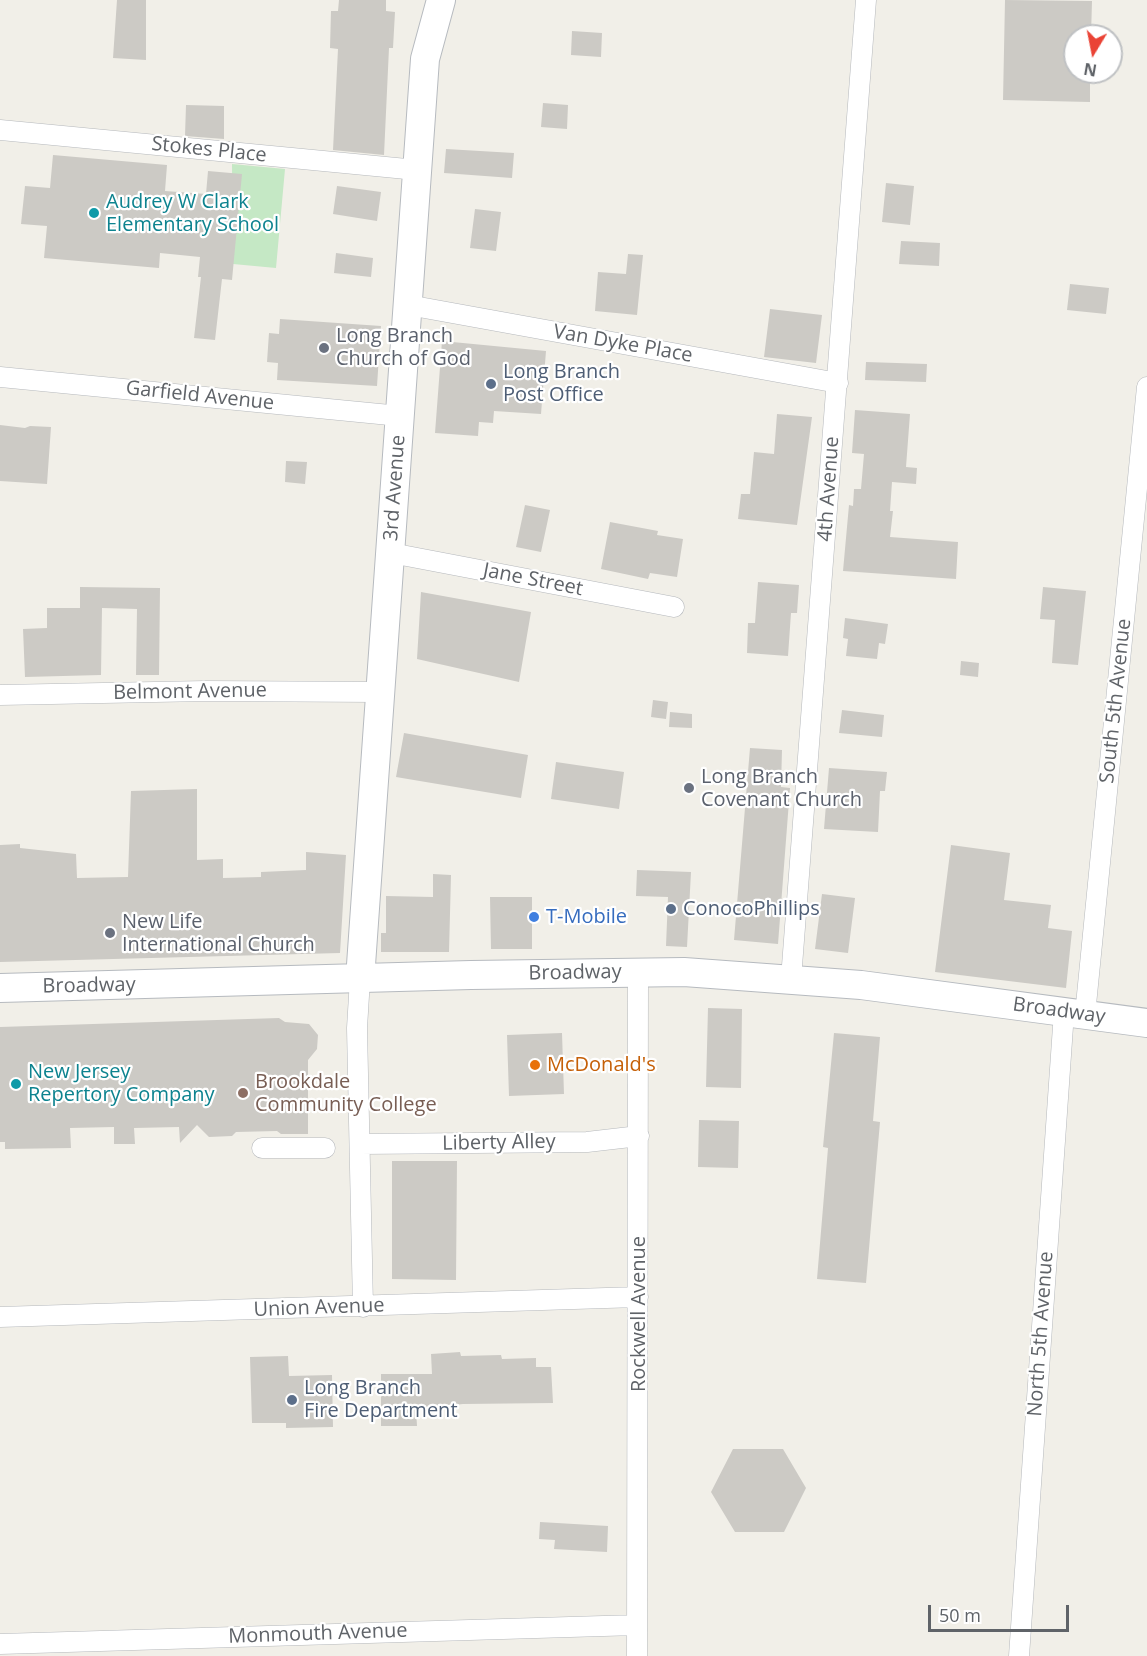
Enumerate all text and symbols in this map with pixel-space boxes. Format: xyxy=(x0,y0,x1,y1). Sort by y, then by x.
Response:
north arrow xyxy=(1063,24,1123,84)
text: N xyxy=(1082,58,1099,82)
street label: Stokes Place xyxy=(150,132,268,168)
place label: Audrey W Clark Elementary School xyxy=(106,190,279,237)
marker: Audrey W Clark Elementary School xyxy=(87,206,101,220)
street label: Van Dyke Place xyxy=(552,320,694,368)
place label: Long Branch Church of God xyxy=(336,324,471,371)
marker: Long Branch Church of God xyxy=(317,341,331,355)
place label: Long Branch Post Office xyxy=(503,360,620,407)
street label: Garfield Avenue xyxy=(125,376,275,416)
marker: Long Branch Post Office xyxy=(484,377,498,391)
street label: 3rd Avenue xyxy=(379,434,411,542)
street label: 4th Avenue xyxy=(813,435,845,543)
street label: Jane Street xyxy=(481,559,585,601)
street label: South 5th Avenue xyxy=(1095,617,1137,785)
street label: Belmont Avenue xyxy=(113,679,267,705)
place label: Long Branch Covenant Church xyxy=(701,765,862,812)
marker: Long Branch Covenant Church xyxy=(682,781,696,795)
place label: ConocoPhillips xyxy=(683,897,820,921)
marker: ConocoPhillips xyxy=(664,902,678,916)
place label: T-Mobile xyxy=(546,905,627,929)
place label: New Life International Church xyxy=(122,910,315,957)
marker: T-Mobile xyxy=(527,910,541,924)
marker: New Life International Church xyxy=(103,926,117,940)
street label: Broadway xyxy=(528,960,622,986)
street label: Broadway xyxy=(42,973,136,999)
street label: Broadway xyxy=(1011,993,1107,1029)
place label: McDonald's xyxy=(547,1053,656,1077)
marker: McDonald's xyxy=(528,1058,542,1072)
place label: New Jersey Repertory Company xyxy=(28,1060,215,1107)
place label: Brookdale Community College xyxy=(255,1070,437,1117)
marker: New Jersey Repertory Company xyxy=(9,1077,23,1091)
marker: Brookdale Community College xyxy=(236,1086,250,1100)
street label: Liberty Alley xyxy=(442,1130,556,1156)
street label: Rockwell Avenue xyxy=(627,1236,651,1392)
street label: North 5th Avenue xyxy=(1023,1251,1059,1417)
street label: Union Avenue xyxy=(253,1294,385,1322)
place label: Long Branch Fire Department xyxy=(304,1376,458,1423)
marker: Long Branch Fire Department xyxy=(285,1393,299,1407)
scale bar xyxy=(931,1593,1072,1631)
text: 50 m xyxy=(939,1603,981,1627)
street label: Monmouth Avenue xyxy=(228,1619,408,1649)

